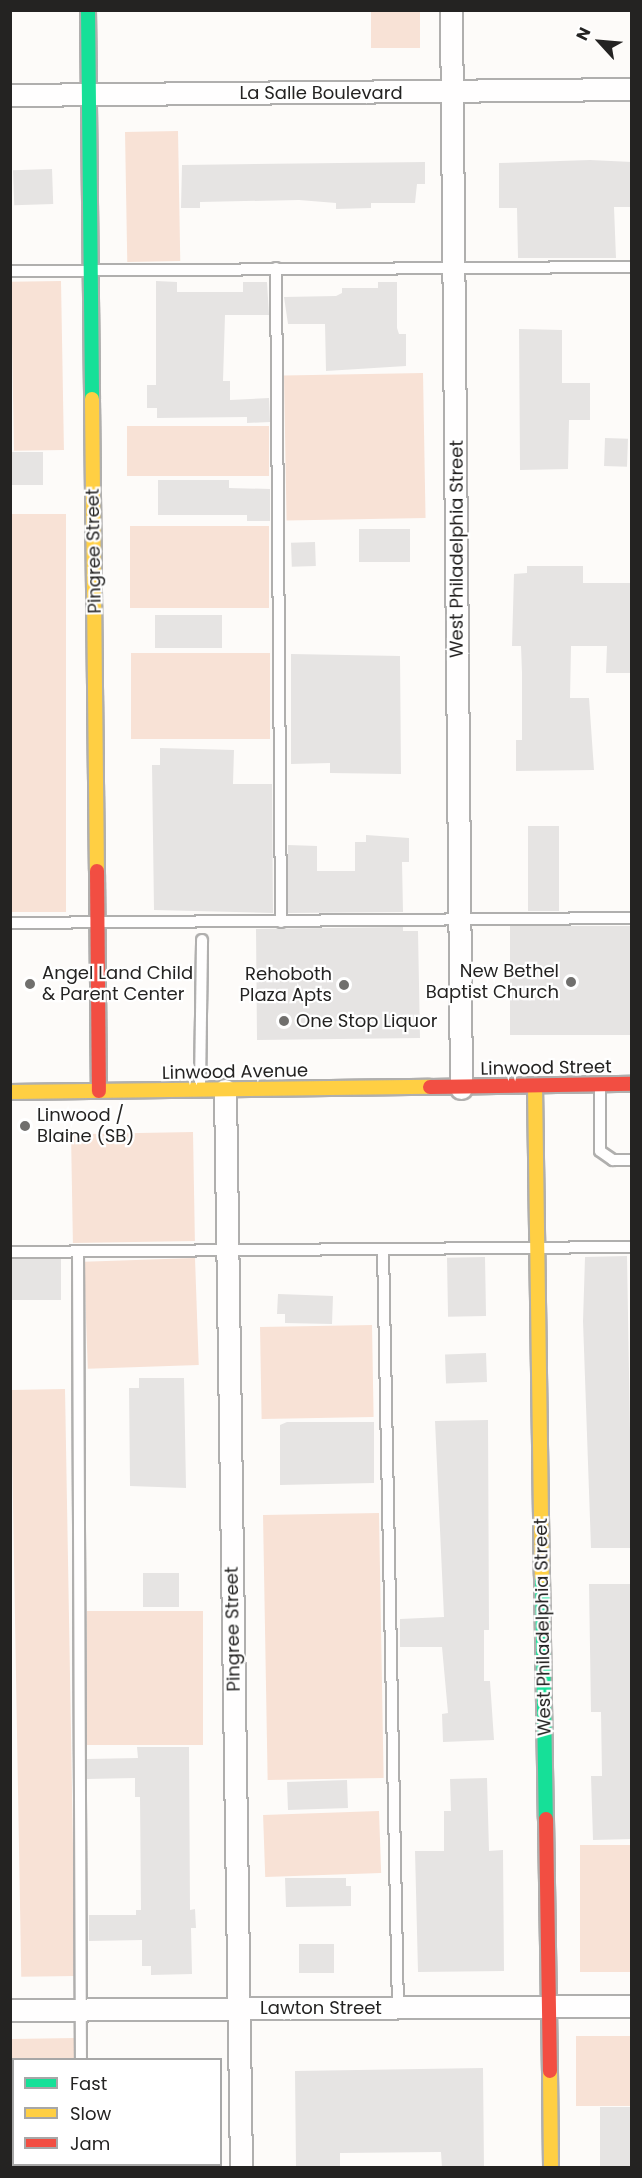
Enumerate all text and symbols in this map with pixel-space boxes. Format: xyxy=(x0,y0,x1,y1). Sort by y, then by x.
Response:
north arrow xyxy=(570,12,630,72)
text: N xyxy=(570,23,596,44)
street label: La Salle Boulevard xyxy=(239,82,403,104)
street label: West Philadelphia Street xyxy=(446,440,468,658)
street label: Pingree Street xyxy=(82,488,106,614)
place label: New Bethel Baptist Church xyxy=(426,961,559,1004)
place label: Angel Land Child & Parent Center xyxy=(42,963,193,1006)
place label: Rehoboth Plaza Apts xyxy=(240,964,332,1006)
marker: New Bethel Baptist Church xyxy=(564,975,578,989)
marker: Angel Land Child & Parent Center xyxy=(23,977,37,991)
marker: Rehoboth Plaza Apts xyxy=(337,978,351,992)
place label: One Stop Liquor xyxy=(296,1010,437,1032)
marker: One Stop Liquor xyxy=(277,1014,291,1028)
street label: Linwood Street xyxy=(480,1056,612,1080)
street label: Linwood Avenue xyxy=(162,1060,308,1084)
place label: Linwood / Blaine (SB) xyxy=(37,1105,134,1148)
marker: Linwood / Blaine (SB) xyxy=(18,1119,32,1133)
street label: West Philadelphia Street xyxy=(530,1518,556,1736)
street label: Pingree Street xyxy=(221,1566,245,1692)
street label: Lawton Street xyxy=(260,1997,382,2019)
legend xyxy=(12,2058,222,2166)
text: Fast xyxy=(70,2071,107,2096)
text: Slow xyxy=(70,2101,111,2126)
text: Jam xyxy=(70,2131,110,2156)

